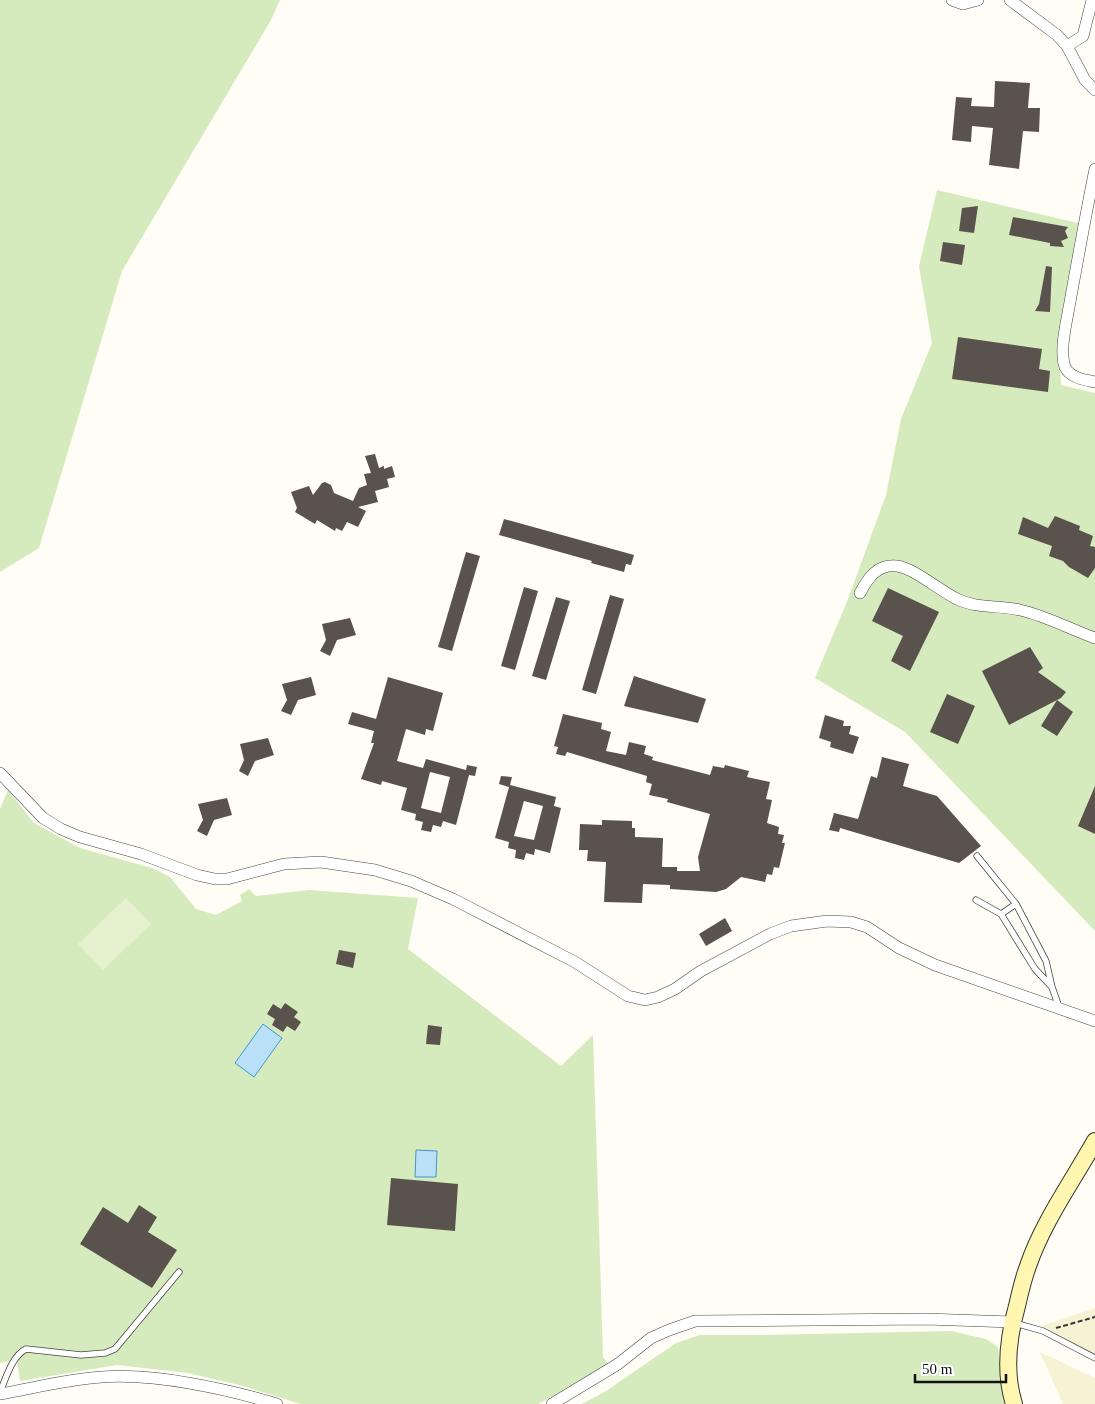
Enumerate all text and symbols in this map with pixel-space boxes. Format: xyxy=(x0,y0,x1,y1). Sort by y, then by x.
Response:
scale bar xyxy=(915,1352,1006,1384)
text: 50 m xyxy=(922,1361,953,1377)

